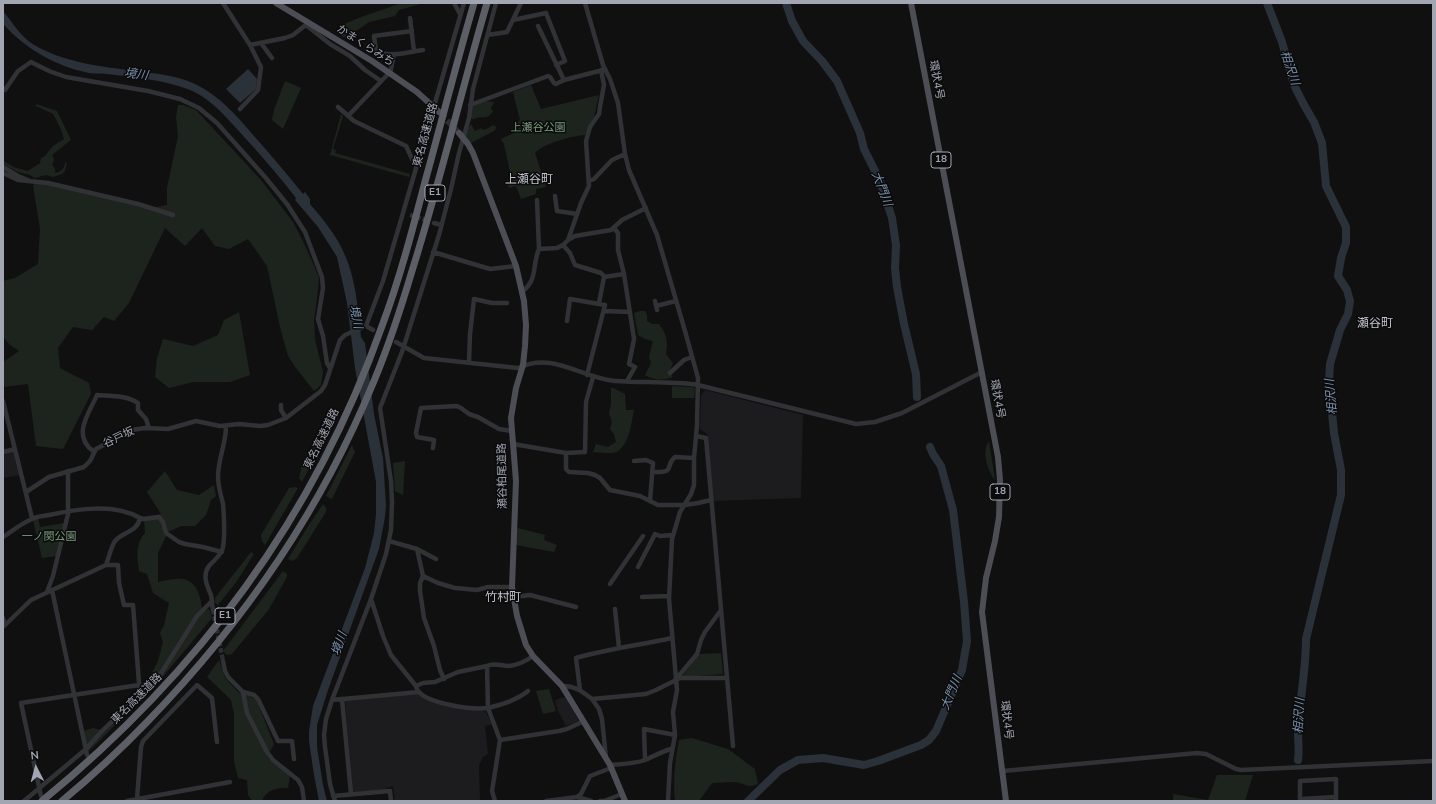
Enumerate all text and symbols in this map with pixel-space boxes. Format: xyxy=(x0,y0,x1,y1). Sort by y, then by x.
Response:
street label: かまくらみち xyxy=(334,22,396,70)
water label: 相沢川 xyxy=(1276,49,1302,87)
street label: 環状4号 xyxy=(926,59,946,101)
water label: 境川 xyxy=(123,66,149,84)
street label: 東名高速道路 xyxy=(411,101,441,169)
park label: 上瀬谷公園 xyxy=(511,121,565,135)
road number: 18 xyxy=(931,152,951,168)
water label: 大門川 xyxy=(868,170,894,208)
district label: 上瀬谷町 xyxy=(505,173,553,187)
road number: E1 xyxy=(425,185,445,201)
water label: 境川 xyxy=(345,304,365,330)
district label: 瀬谷町 xyxy=(1357,317,1393,331)
street label: 環状4号 xyxy=(987,378,1007,420)
water label: 相沢川 xyxy=(1323,378,1341,416)
street label: 東名高速道路 xyxy=(302,406,342,472)
street label: 谷戸坂 xyxy=(101,425,137,451)
street label: 瀬谷柏尾道路 xyxy=(496,443,510,509)
road number: 18 xyxy=(990,484,1010,500)
park label: 一ノ関公園 xyxy=(22,530,76,544)
district label: 竹村町 xyxy=(485,591,521,605)
road number: E1 xyxy=(215,608,235,624)
water label: 境川 xyxy=(329,630,351,658)
street label: 東名高速道路 xyxy=(109,671,165,727)
water label: 大門川 xyxy=(938,674,966,712)
water label: 相沢川 xyxy=(1292,698,1308,734)
street label: 環状4号 xyxy=(997,700,1015,740)
north arrow xyxy=(16,748,56,788)
text: N xyxy=(30,748,40,763)

